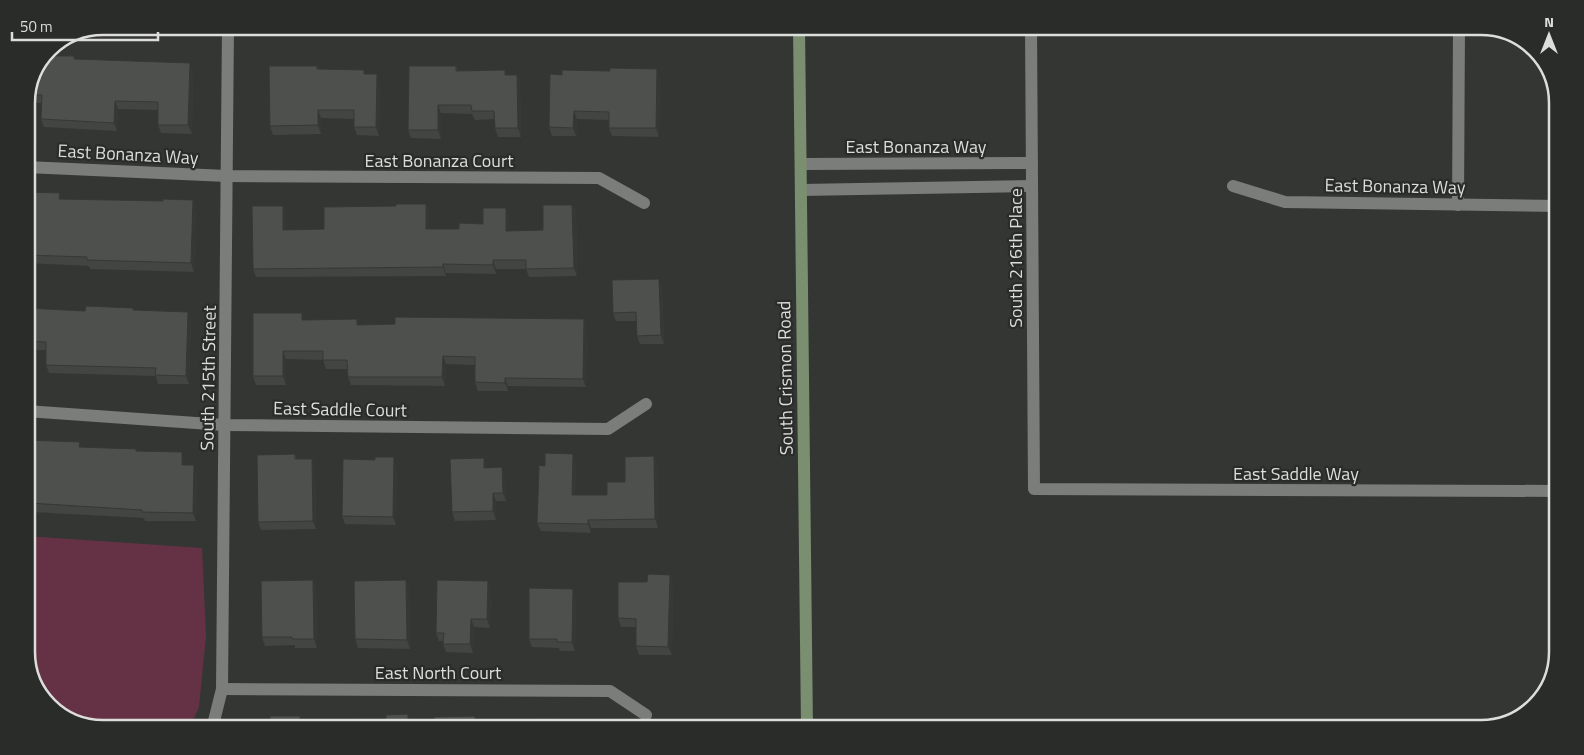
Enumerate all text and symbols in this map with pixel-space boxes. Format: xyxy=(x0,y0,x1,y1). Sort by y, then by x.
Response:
scale bar xyxy=(12,10,159,42)
north arrow xyxy=(1524,10,1574,60)
text: N xyxy=(1544,11,1554,32)
text: 50 m xyxy=(20,15,53,38)
street label: East Bonanza Way xyxy=(845,133,987,160)
street label: East Bonanza Way xyxy=(57,137,199,171)
street label: East Bonanza Court xyxy=(365,147,514,174)
street label: East Bonanza Way xyxy=(1324,171,1466,201)
street label: South 216th Place xyxy=(1002,188,1029,328)
street label: South Crismon Road xyxy=(770,301,800,455)
street label: South 215th Street xyxy=(193,304,223,451)
street label: East Saddle Court xyxy=(273,394,408,424)
street label: East Saddle Way xyxy=(1233,460,1359,487)
street label: East North Court xyxy=(375,659,502,686)

